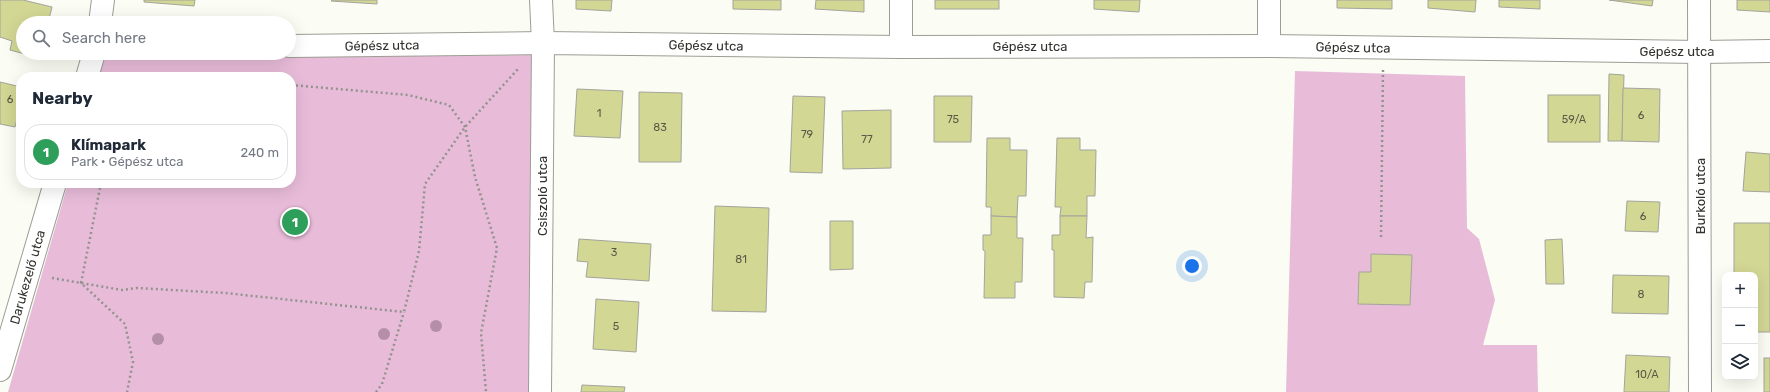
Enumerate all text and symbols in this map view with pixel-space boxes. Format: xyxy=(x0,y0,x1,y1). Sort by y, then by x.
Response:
search box xyxy=(16,16,296,60)
icon: search xyxy=(30,27,52,49)
text: Search here xyxy=(62,29,146,47)
street label: Gépész utca xyxy=(344,37,420,54)
street label: Gépész utca xyxy=(668,37,744,54)
street label: Gépész utca xyxy=(993,39,1067,54)
street label: Gépész utca xyxy=(1315,39,1391,56)
street label: Gépész utca xyxy=(1640,44,1714,59)
text: Nearby xyxy=(32,88,93,108)
house number: 6 xyxy=(7,93,14,106)
house number: 1 xyxy=(597,107,601,120)
house number: 6 xyxy=(1638,109,1645,122)
house number: 75 xyxy=(947,113,960,126)
house number: 59/A xyxy=(1562,113,1587,126)
house number: 83 xyxy=(653,121,667,134)
house number: 79 xyxy=(801,128,813,141)
house number: 77 xyxy=(861,133,873,146)
text: Klímapark xyxy=(71,136,146,154)
text: 1 xyxy=(43,145,49,160)
text: 240 m xyxy=(240,145,279,160)
text: Park · Gépész utca xyxy=(71,154,183,169)
street label: Csiszoló utca xyxy=(535,156,550,236)
street label: Burkoló utca xyxy=(1693,158,1708,234)
pin: 1 xyxy=(282,207,308,237)
house number: 6 xyxy=(1640,210,1647,223)
street label: Darukezelő utca xyxy=(7,228,48,326)
house number: 3 xyxy=(611,246,618,259)
house number: 81 xyxy=(735,253,747,266)
your location xyxy=(1182,256,1202,276)
map controls xyxy=(1722,272,1758,380)
button: + xyxy=(1722,272,1758,308)
house number: 8 xyxy=(1638,288,1645,301)
button: − xyxy=(1722,308,1758,344)
house number: 5 xyxy=(613,320,620,333)
button: layers xyxy=(1722,344,1758,380)
house number: 10/A xyxy=(1635,368,1659,381)

